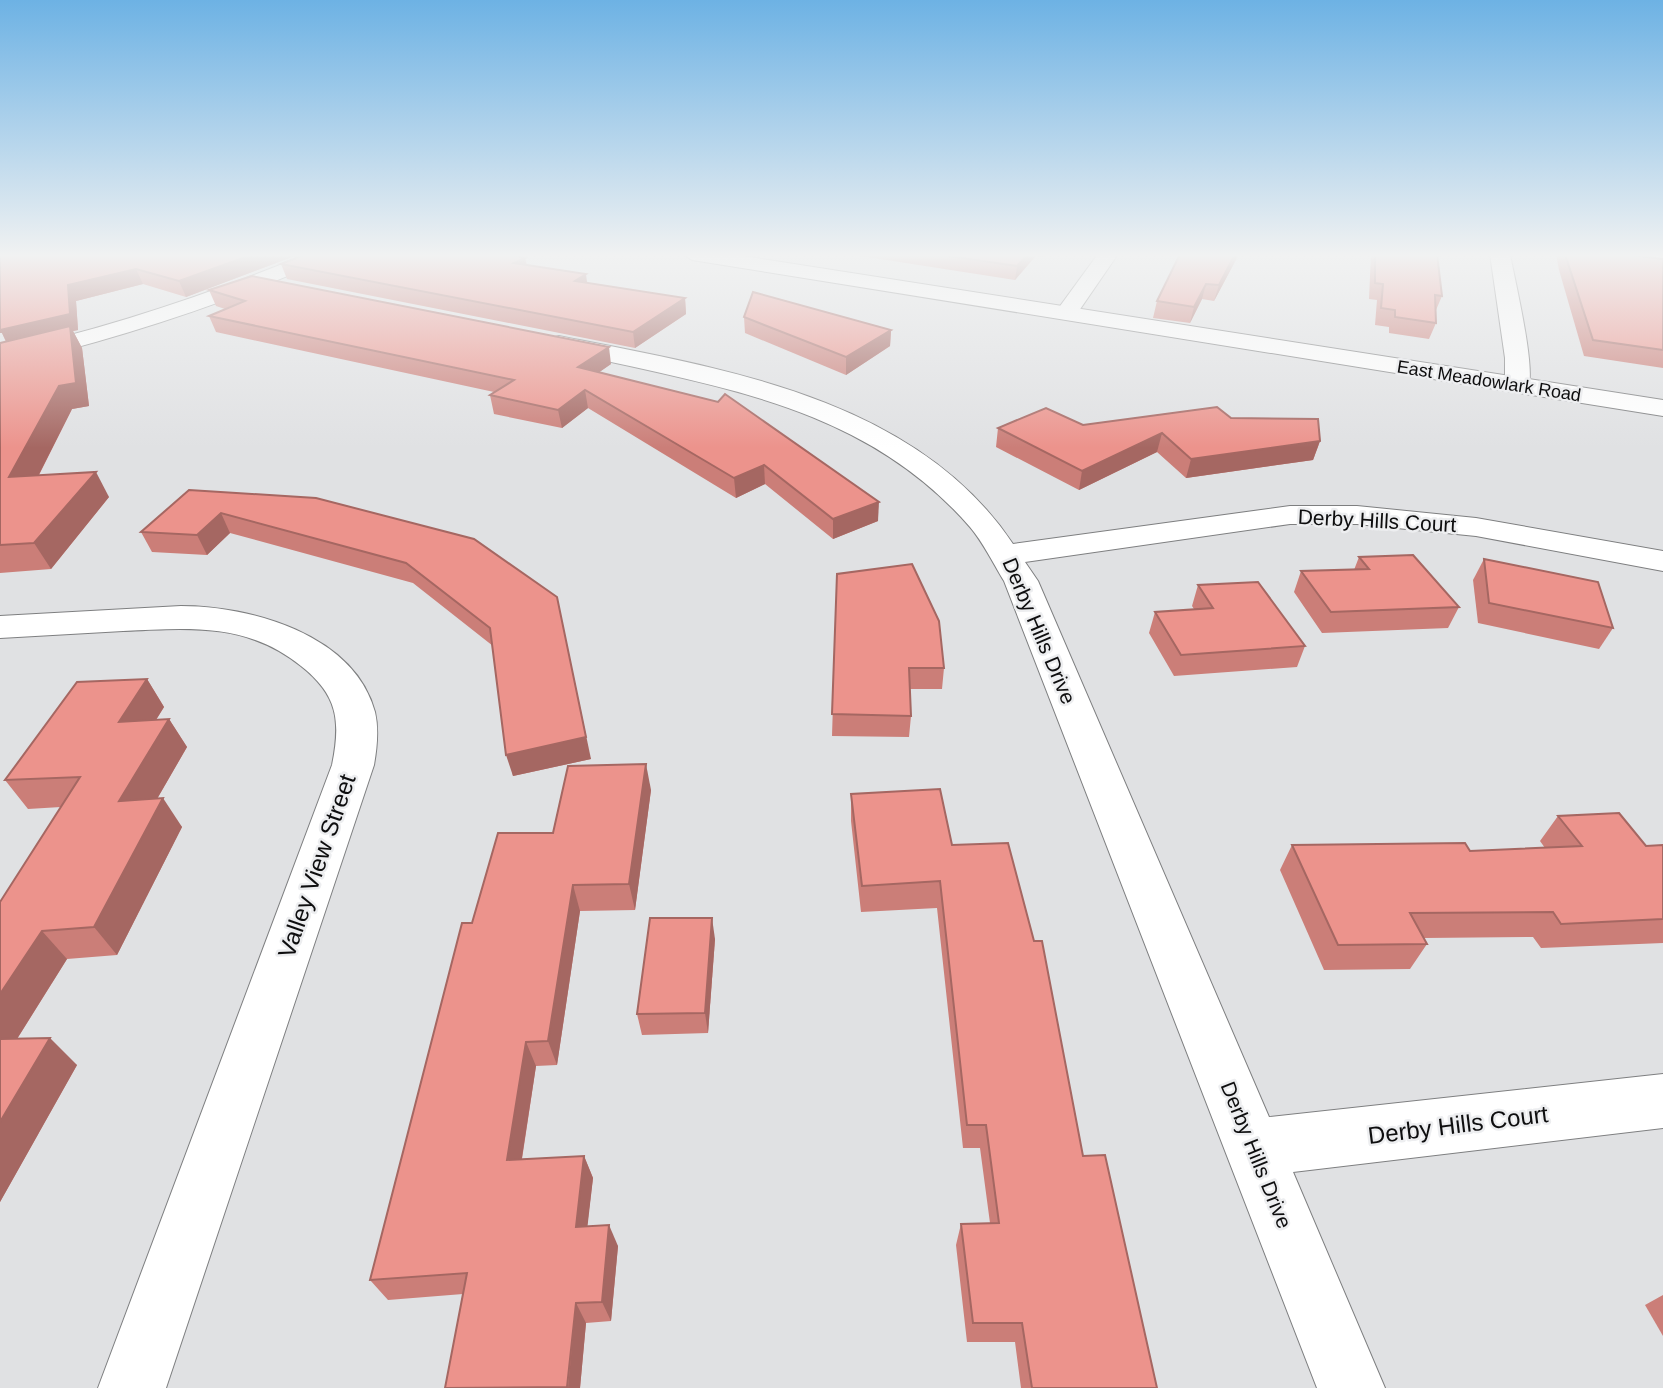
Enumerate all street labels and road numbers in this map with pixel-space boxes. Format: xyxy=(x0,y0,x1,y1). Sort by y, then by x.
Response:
street label: East Meadowlark Road xyxy=(1396,357,1582,405)
street label: Derby Hills Court xyxy=(1297,505,1457,536)
street label: Derby Hills Drive xyxy=(998,554,1081,707)
street label: Valley View Street xyxy=(272,770,361,961)
street label: Derby Hills Drive xyxy=(1217,1078,1296,1232)
street label: Derby Hills Court xyxy=(1366,1100,1550,1149)

